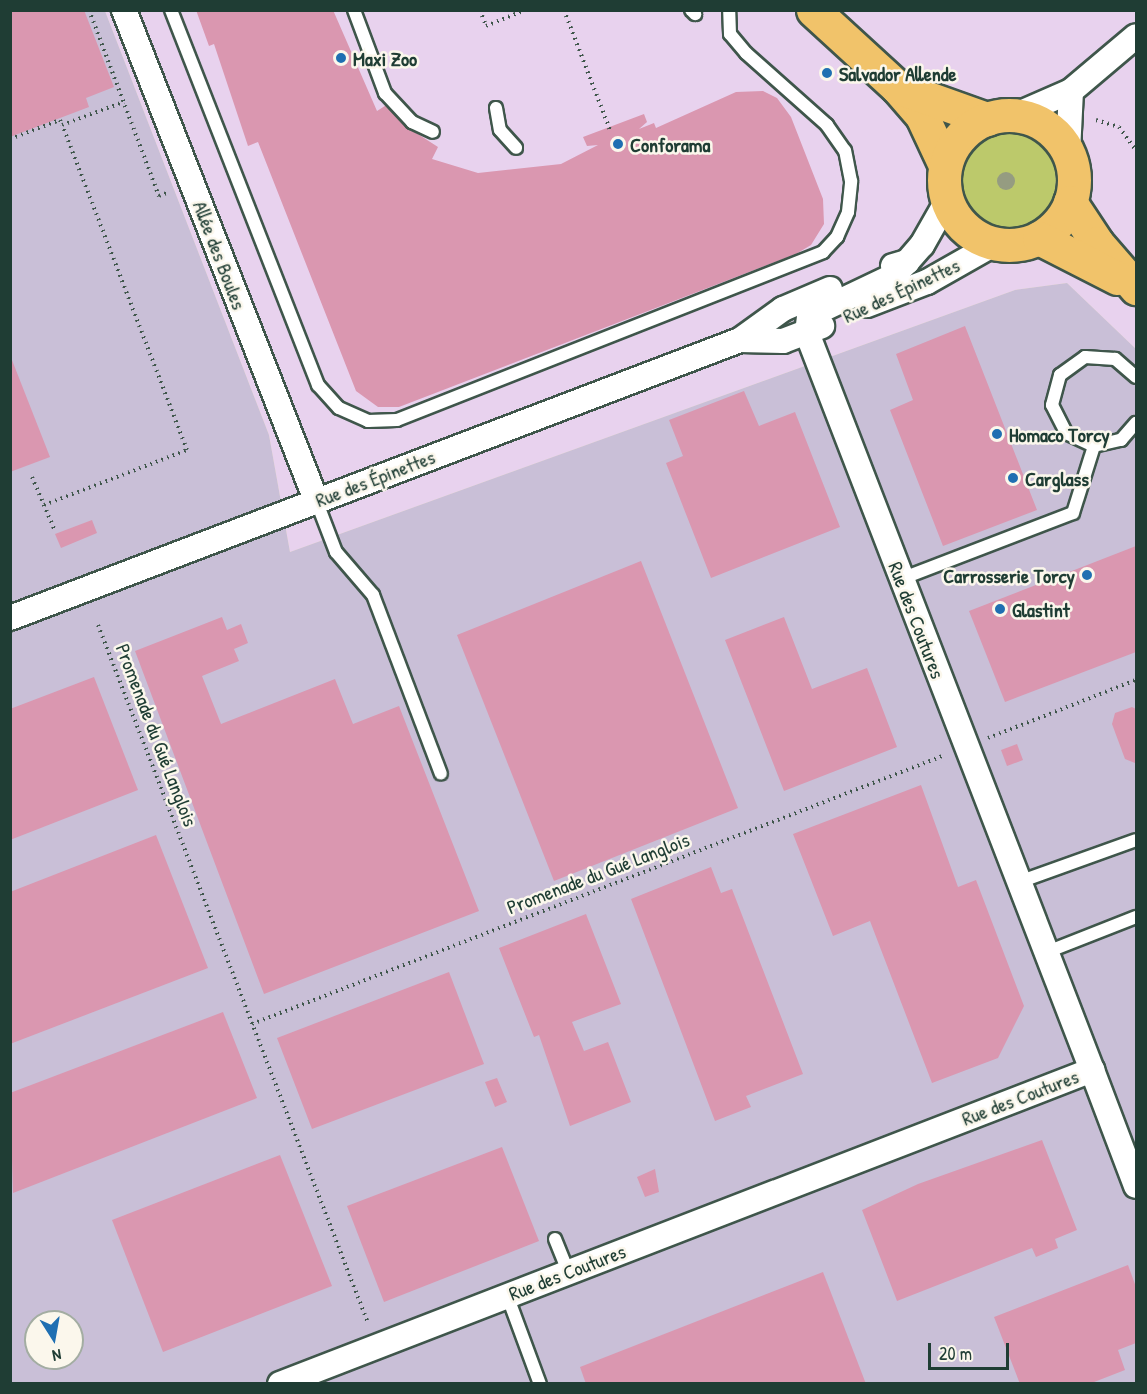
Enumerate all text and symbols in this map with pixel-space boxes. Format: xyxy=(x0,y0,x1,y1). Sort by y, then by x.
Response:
place label: Maxi Zoo xyxy=(353,46,417,70)
marker: Maxi Zoo xyxy=(334,51,348,65)
place label: Salvador Allende xyxy=(839,61,956,85)
marker: Salvador Allende xyxy=(820,66,834,80)
place label: Conforama xyxy=(630,132,710,156)
marker: Conforama xyxy=(611,137,625,151)
street label: Allée des Boules xyxy=(188,197,252,313)
street label: Rue des Épinettes xyxy=(839,252,963,328)
place label: Homaco Torcy xyxy=(1009,422,1110,446)
marker: Homaco Torcy xyxy=(990,427,1004,441)
street label: Rue des Épinettes xyxy=(312,444,438,512)
place label: Carglass xyxy=(1025,466,1089,490)
marker: Carglass xyxy=(1006,471,1020,485)
street label: Rue des Coutures xyxy=(884,558,950,682)
place label: Carrosserie Torcy xyxy=(943,563,1075,587)
marker: Carrosserie Torcy xyxy=(1080,568,1094,582)
place label: Glastint xyxy=(1012,597,1070,621)
marker: Glastint xyxy=(993,602,1007,616)
street label: Promenade du Gué Langlois xyxy=(111,640,203,830)
street label: Promenade du Gué Langlois xyxy=(503,827,693,919)
street label: Rue des Coutures xyxy=(958,1064,1082,1130)
street label: Rue des Coutures xyxy=(505,1239,629,1305)
north arrow xyxy=(24,1310,84,1370)
scale bar xyxy=(931,1331,1012,1369)
text: 20 m xyxy=(939,1341,972,1366)
text: N xyxy=(51,1344,63,1367)

